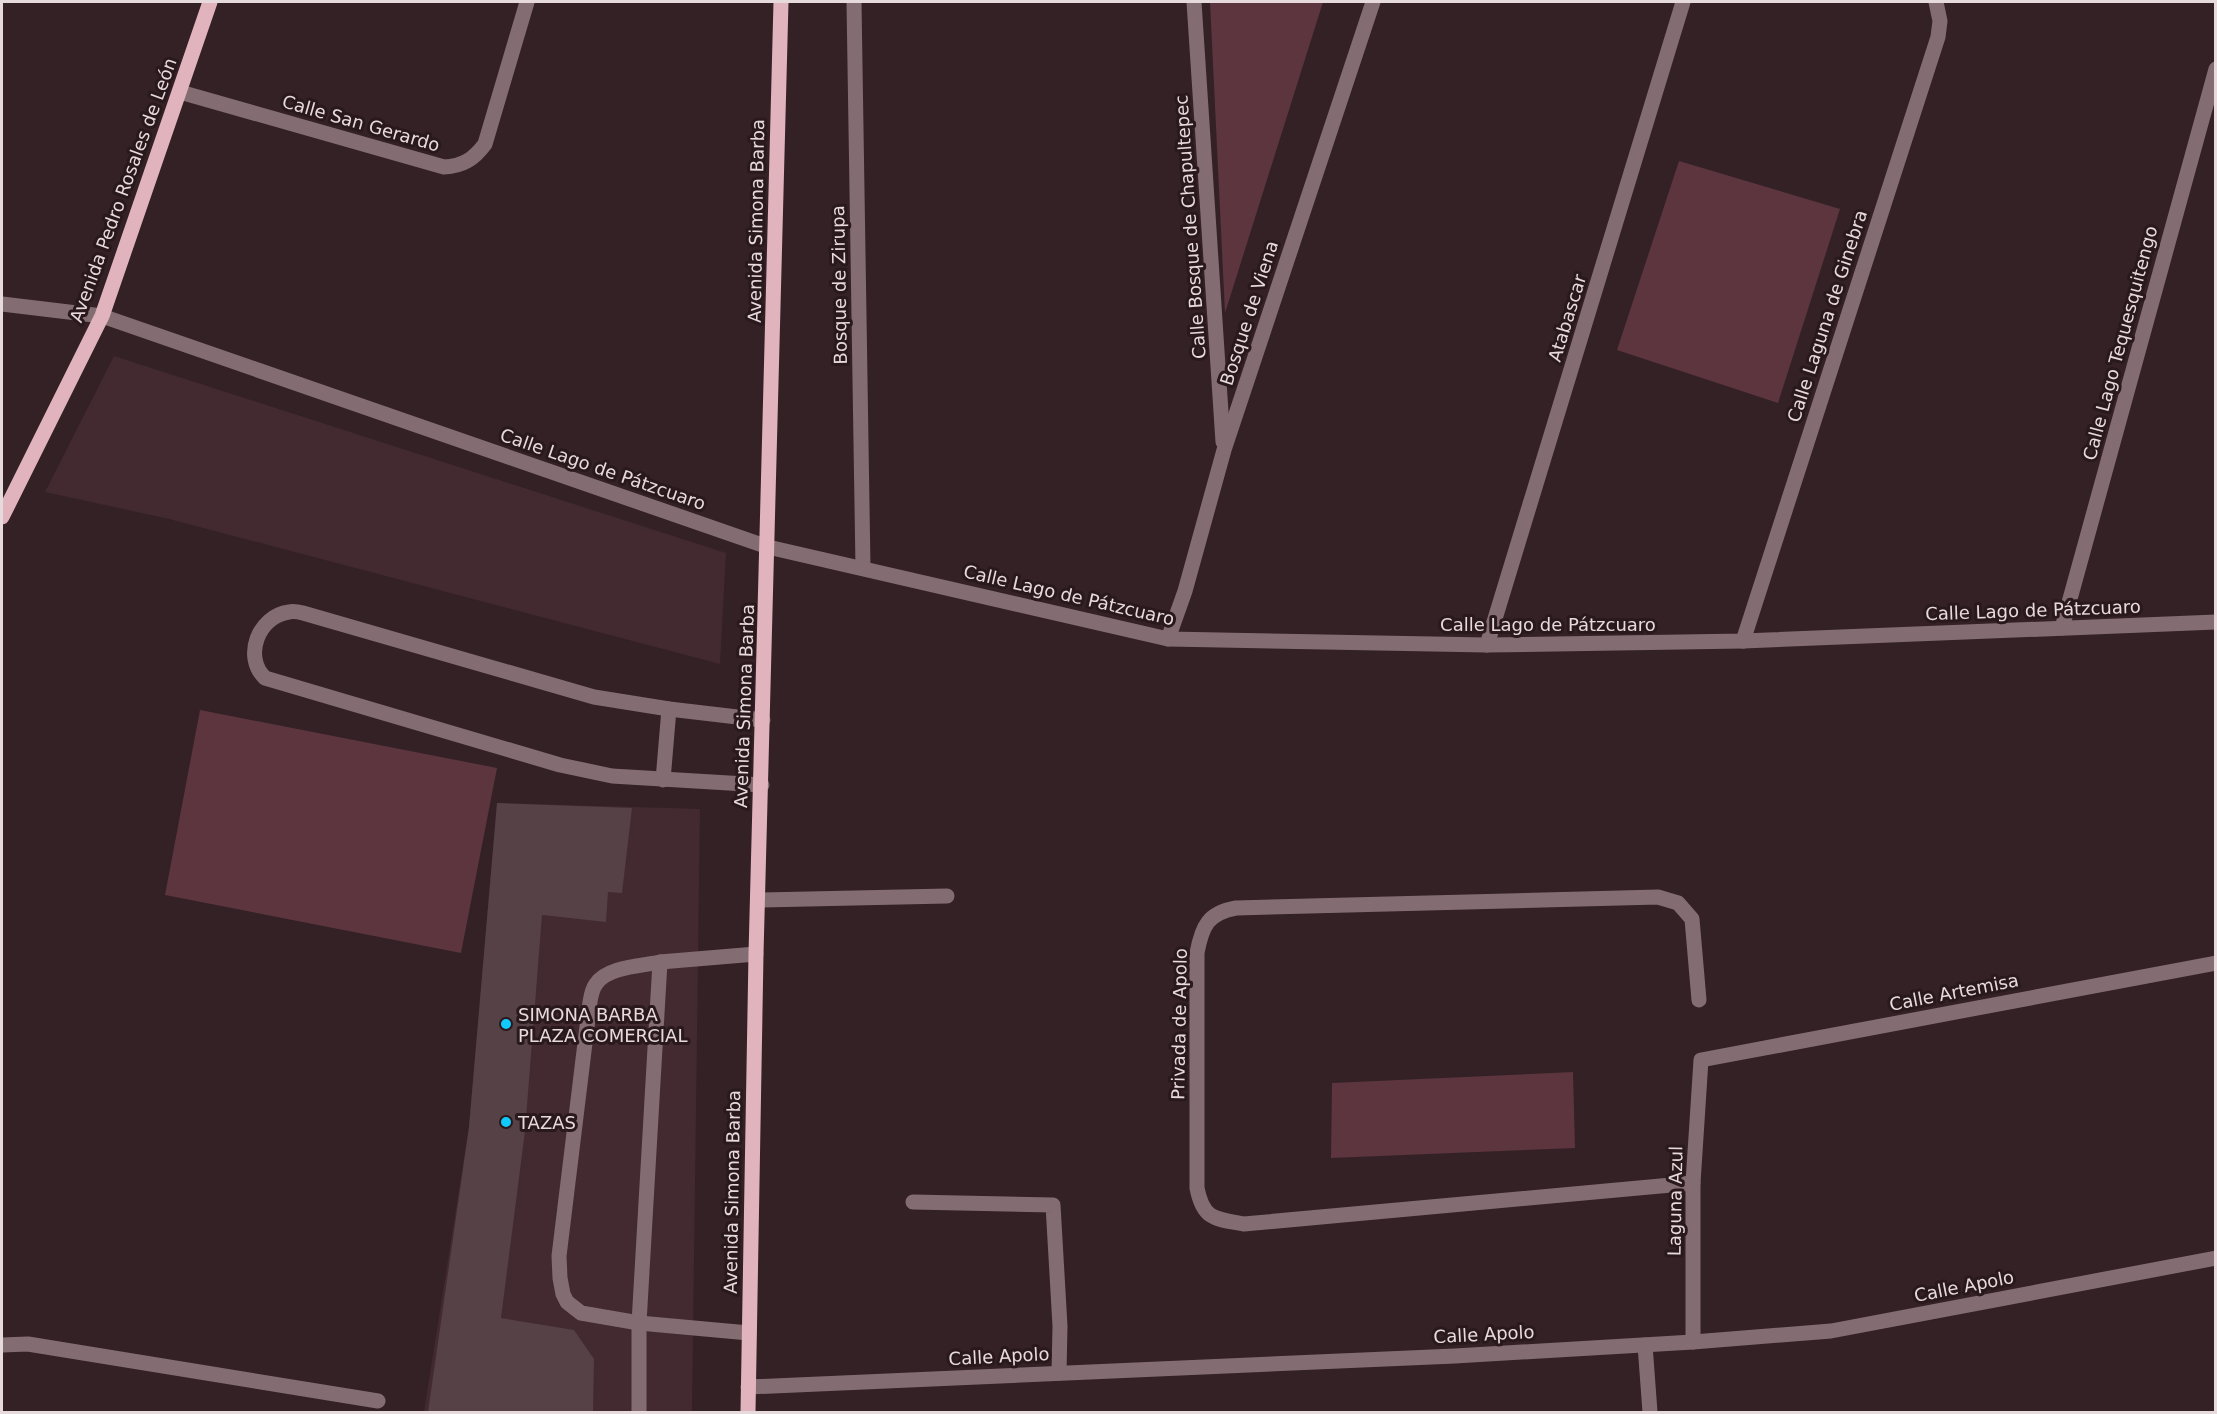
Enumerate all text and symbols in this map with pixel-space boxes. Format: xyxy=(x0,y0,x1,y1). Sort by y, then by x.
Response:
street label: Avenida Pedro Rosales de León xyxy=(65,55,181,325)
street label: Calle San Gerardo xyxy=(280,90,442,156)
street label: Calle Bosque de Chapultepec xyxy=(1170,94,1210,360)
street label: Avenida Simona Barba xyxy=(744,119,768,323)
street label: Bosque de Zirupa xyxy=(827,205,851,365)
street label: Calle Laguna de Ginebra xyxy=(1783,207,1871,425)
street label: Calle Lago Tequesquitengo xyxy=(2079,224,2161,462)
street label: Bosque de Viena xyxy=(1216,238,1282,388)
street label: Atabascar xyxy=(1544,271,1590,364)
street label: Calle Lago de Pátzcuaro xyxy=(498,424,708,514)
street label: Calle Lago de Pátzcuaro xyxy=(962,560,1176,630)
street label: Calle Lago de Pátzcuaro xyxy=(1925,596,2141,624)
street label: Avenida Simona Barba xyxy=(730,604,758,808)
street label: Calle Lago de Pátzcuaro xyxy=(1440,614,1656,635)
street label: Privada de Apolo xyxy=(1167,948,1191,1100)
street label: Calle Artemisa xyxy=(1888,969,2020,1015)
place label: SIMONA BARBA PLAZA COMERCIAL xyxy=(518,1004,687,1046)
marker: SIMONA BARBA PLAZA COMERCIAL xyxy=(499,1017,513,1031)
street label: Avenida Simona Barba xyxy=(720,1090,744,1294)
place label: TAZAS xyxy=(517,1112,576,1133)
marker: TAZAS xyxy=(499,1115,513,1129)
street label: Laguna Azul xyxy=(1664,1146,1686,1256)
street label: Calle Apolo xyxy=(1912,1266,2016,1306)
street label: Calle Apolo xyxy=(1433,1321,1535,1347)
street label: Calle Apolo xyxy=(948,1343,1050,1369)

